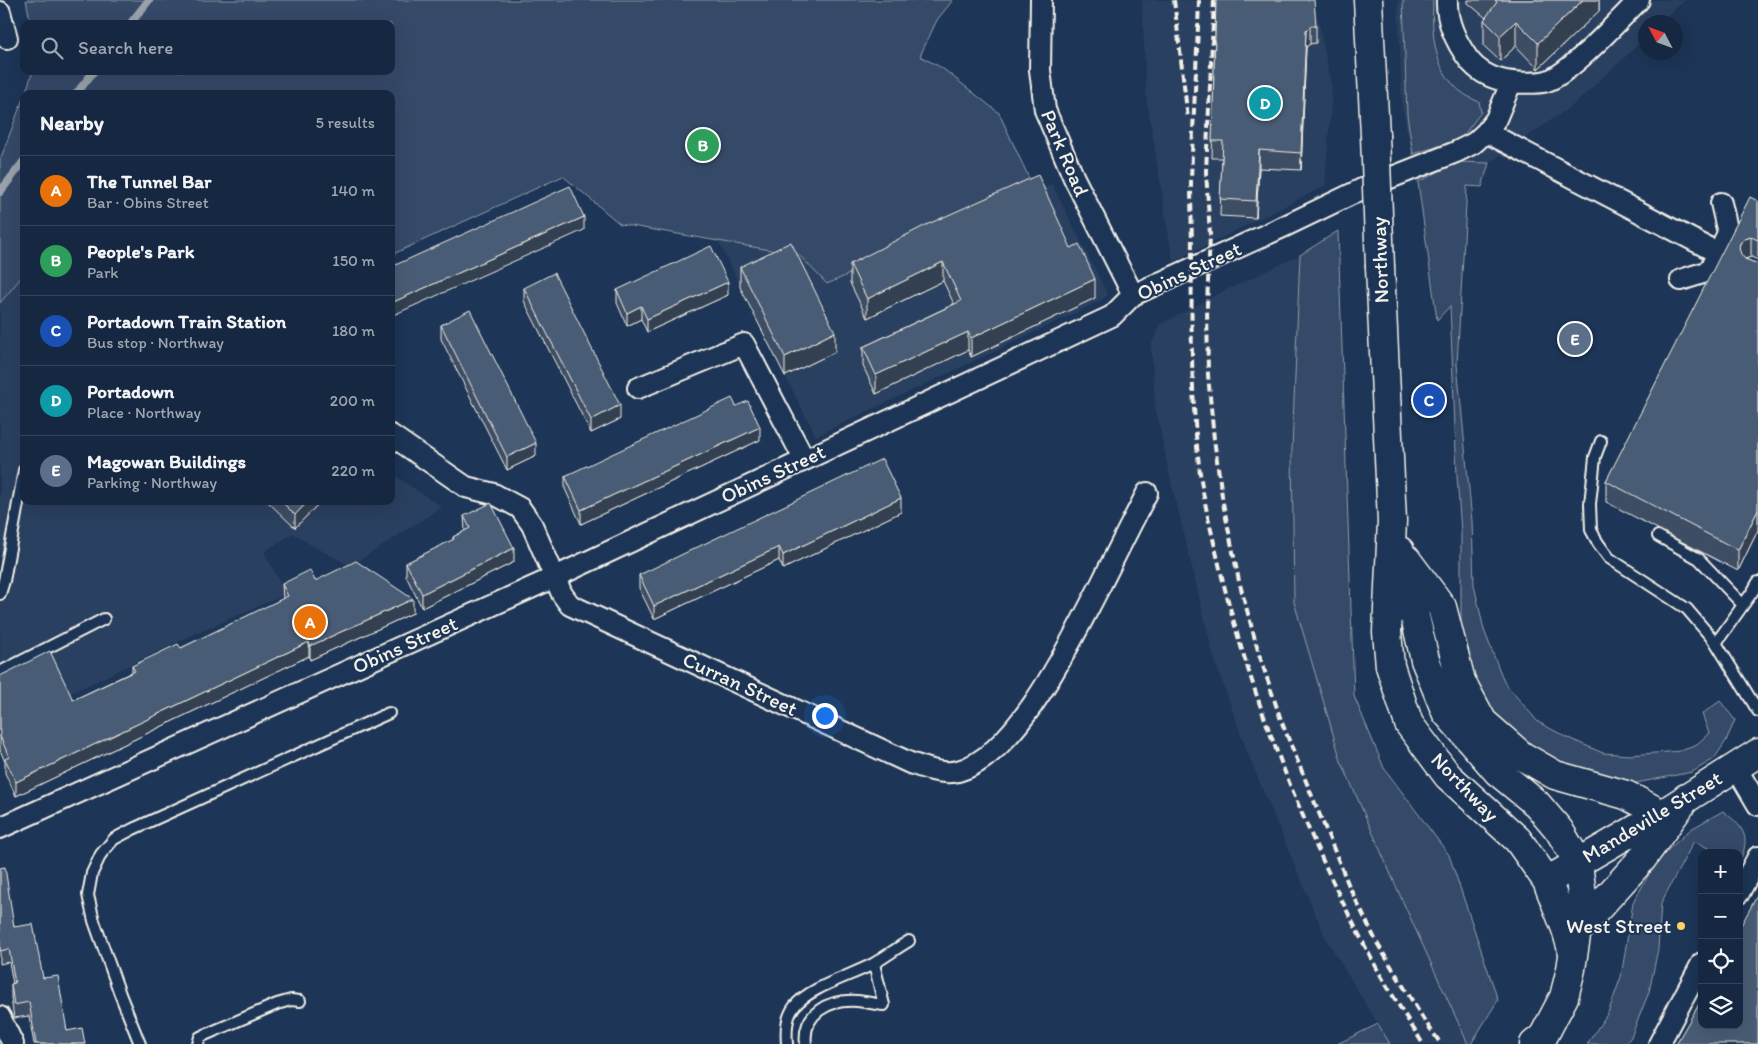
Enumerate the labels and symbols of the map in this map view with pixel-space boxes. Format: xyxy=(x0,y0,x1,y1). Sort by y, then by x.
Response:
north arrow xyxy=(1638,15,1683,60)
pin: D xyxy=(1249,84,1281,122)
street label: Park Road xyxy=(1036,106,1095,201)
pin: B xyxy=(687,126,719,164)
street label: Northway xyxy=(1365,216,1394,304)
street label: Obins Street xyxy=(1133,235,1245,306)
pin: E xyxy=(1559,320,1591,358)
pin: C xyxy=(1413,381,1445,419)
street label: Obins Street xyxy=(717,438,829,509)
pin: A xyxy=(294,603,326,641)
street label: Obins Street xyxy=(348,610,461,679)
street label: Curran Street xyxy=(679,646,802,721)
your location xyxy=(812,703,838,729)
street label: Northway xyxy=(1426,747,1505,827)
street label: Mandeville Street xyxy=(1578,765,1726,868)
place label: West Street xyxy=(1566,913,1671,938)
marker: West Street xyxy=(1675,920,1687,932)

